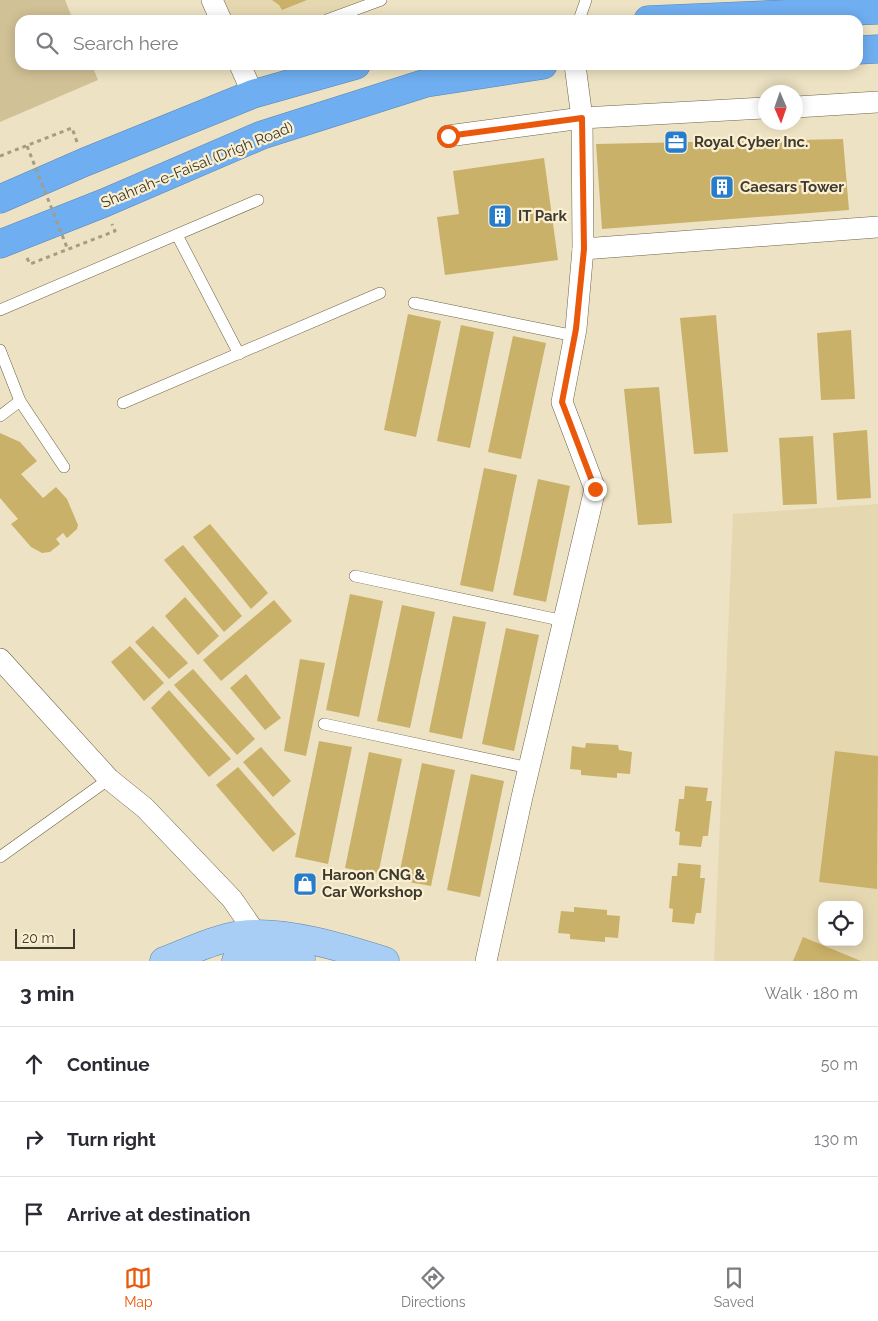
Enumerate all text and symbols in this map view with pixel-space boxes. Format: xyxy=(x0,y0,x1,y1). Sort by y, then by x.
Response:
search box xyxy=(15,15,863,70)
icon: search xyxy=(33,29,61,57)
text: Search here xyxy=(73,32,179,54)
north arrow xyxy=(758,85,803,130)
street label: Shahrah-e-Faisal (Drigh Road) xyxy=(98,118,296,212)
route start xyxy=(437,125,460,148)
office icon: Royal Cyber Inc. xyxy=(663,129,689,155)
place label: Royal Cyber Inc. xyxy=(694,133,808,151)
building icon: Caesars Tower xyxy=(709,174,735,200)
place label: Caesars Tower xyxy=(740,178,844,196)
building icon: IT Park xyxy=(487,203,513,229)
place label: IT Park xyxy=(518,207,567,225)
route end xyxy=(584,478,607,501)
place label: Haroon CNG & Car Workshop xyxy=(322,866,425,901)
shop icon: Haroon CNG & Car Workshop xyxy=(292,871,318,897)
map controls xyxy=(818,901,863,946)
button: locate xyxy=(818,901,863,946)
scale bar xyxy=(15,926,75,949)
text: 20 m xyxy=(22,930,54,946)
text: 3 min xyxy=(20,981,74,1006)
text: Walk · 180 m xyxy=(764,984,858,1003)
icon: ahead xyxy=(20,1050,48,1078)
text: Continue xyxy=(67,1053,150,1075)
text: 50 m xyxy=(821,1055,858,1074)
icon: right xyxy=(20,1125,48,1153)
text: Turn right xyxy=(67,1128,156,1150)
text: 130 m xyxy=(814,1130,858,1149)
icon: arrive xyxy=(20,1200,48,1228)
text: Arrive at destination xyxy=(67,1203,251,1225)
tab: Map xyxy=(124,1264,153,1310)
tab: Directions xyxy=(401,1264,466,1310)
tab: Saved xyxy=(714,1264,754,1310)

